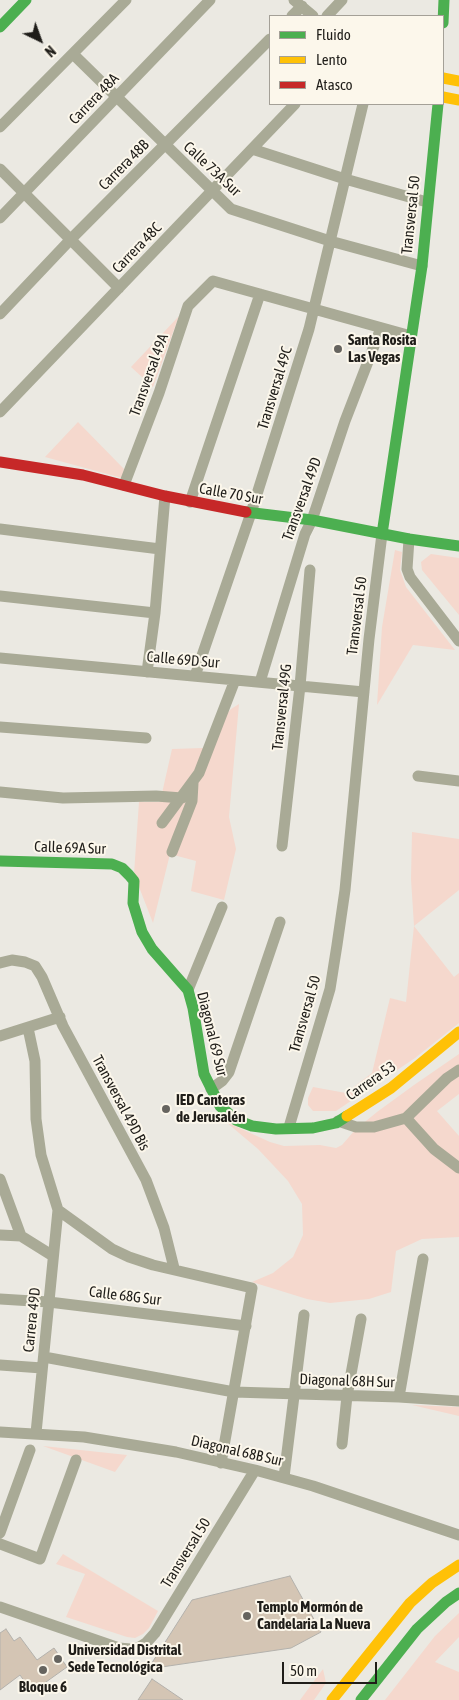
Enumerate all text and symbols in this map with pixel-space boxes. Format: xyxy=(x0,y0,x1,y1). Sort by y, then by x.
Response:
north arrow xyxy=(15,15,65,65)
legend xyxy=(269,15,444,105)
text: Fluido xyxy=(316,26,351,43)
text: N xyxy=(42,42,58,60)
text: Lento xyxy=(316,51,347,68)
street label: Carrera 48A xyxy=(65,70,123,128)
text: Atasco xyxy=(316,76,353,93)
street label: Carrera 48B xyxy=(95,136,153,194)
street label: Calle 73A Sur xyxy=(180,138,244,200)
street label: Transversal 50 xyxy=(398,175,424,255)
street label: Carrera 48C xyxy=(109,219,165,277)
street label: Transversal 49A xyxy=(126,331,172,419)
place label: Santa Rosita Las Vegas xyxy=(348,331,416,366)
marker: Santa Rosita Las Vegas xyxy=(332,343,344,355)
street label: Transversal 49C xyxy=(254,344,296,432)
street label: Transversal 49D xyxy=(279,455,325,543)
street label: Calle 70 Sur xyxy=(198,480,264,508)
street label: Transversal 50 xyxy=(343,576,371,656)
street label: Calle 69D Sur xyxy=(146,648,220,672)
street label: Transversal 49G xyxy=(269,663,295,751)
street label: Calle 69A Sur xyxy=(34,838,106,858)
street label: Transversal 50 xyxy=(285,974,325,1054)
street label: Diagonal 69 Sur xyxy=(193,990,231,1078)
street label: Transversal 49D Bis xyxy=(88,1052,154,1154)
street label: Carrera 53 xyxy=(343,1057,399,1105)
place label: IED Canteras de Jerusalén xyxy=(176,1091,245,1126)
marker: IED Canteras de Jerusalén xyxy=(160,1103,172,1115)
street label: Calle 68G Sur xyxy=(88,1283,162,1309)
street label: Carrera 49D xyxy=(20,1287,44,1353)
street label: Diagonal 68H Sur xyxy=(299,1370,395,1392)
street label: Diagonal 68B Sur xyxy=(189,1432,285,1470)
street label: Transversal 50 xyxy=(157,1515,215,1591)
place label: Templo Mormón de Candelaria La Nueva xyxy=(257,1598,370,1633)
marker: Templo Mormón de Candelaria La Nueva xyxy=(241,1610,253,1622)
place label: Universidad Distrital Sede Tecnológica xyxy=(68,1641,181,1676)
scale bar xyxy=(284,1652,379,1684)
marker: Universidad Distrital Sede Tecnológica xyxy=(52,1653,64,1665)
text: 50 m xyxy=(290,1662,317,1679)
marker: Bloque 6 xyxy=(37,1664,49,1676)
place label: Bloque 6 xyxy=(19,1678,67,1696)

